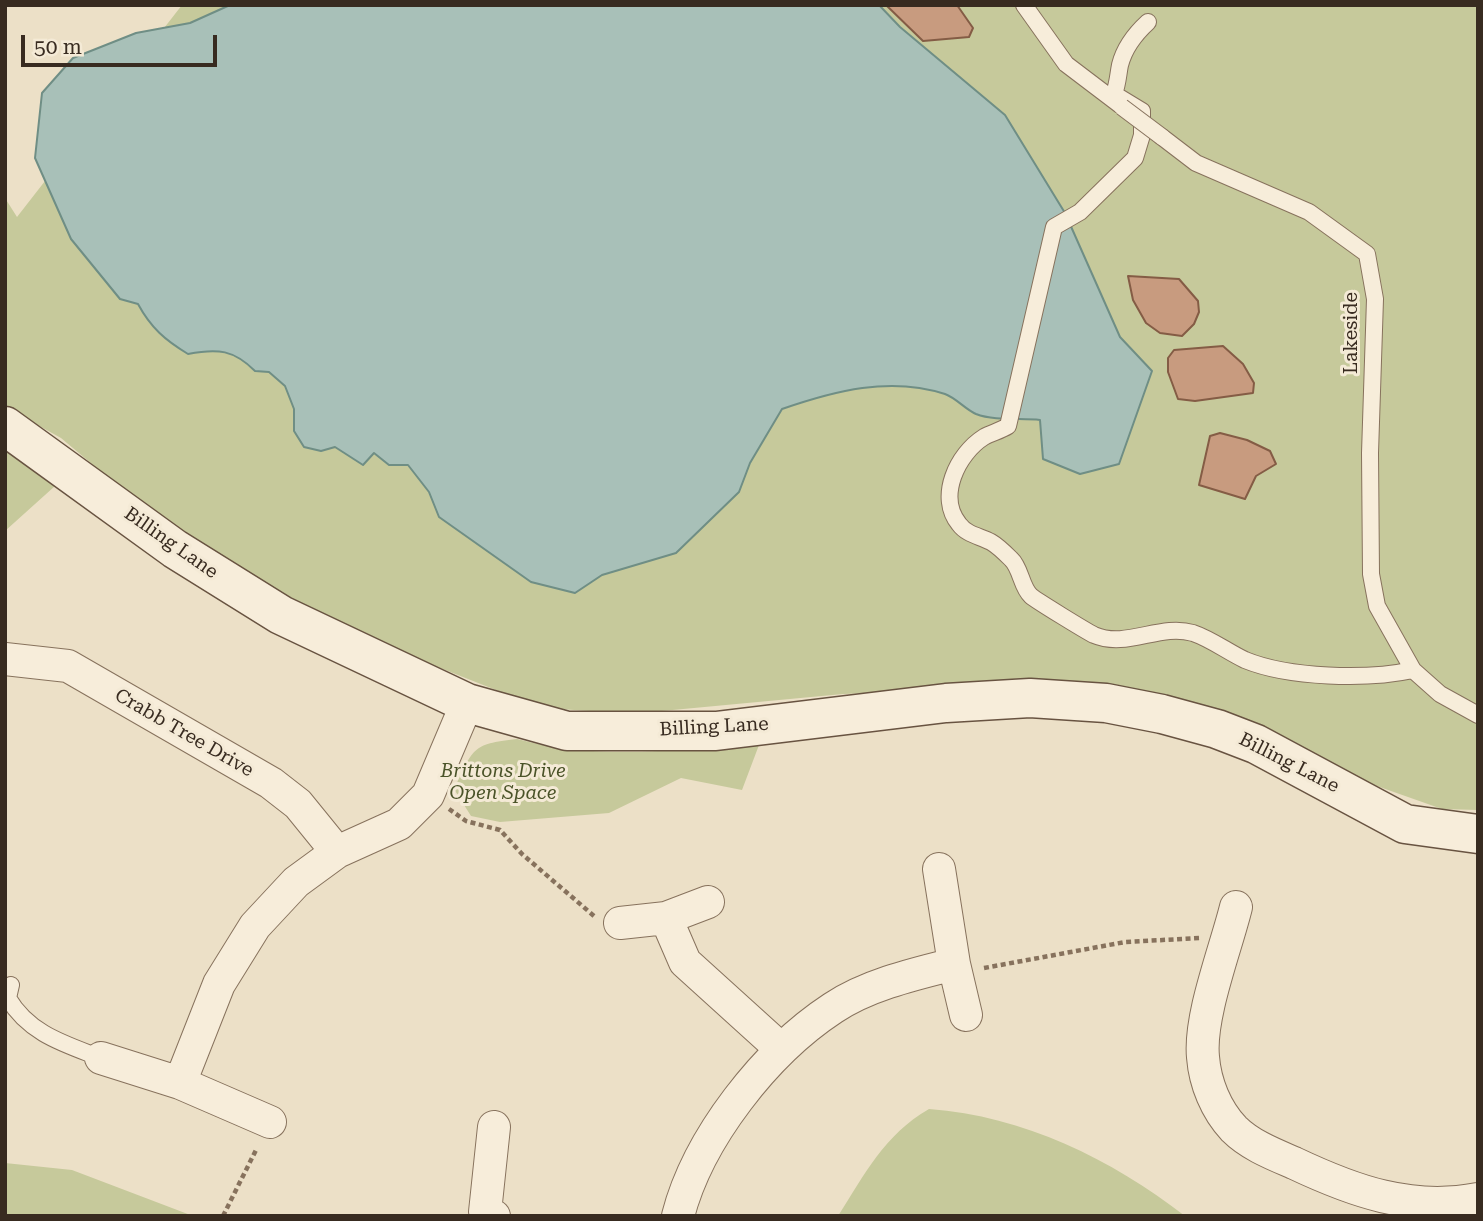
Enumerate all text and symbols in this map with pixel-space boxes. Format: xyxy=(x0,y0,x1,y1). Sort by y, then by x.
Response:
scale bar xyxy=(24,21,220,65)
text: 50 m xyxy=(34,35,82,59)
street label: Lakeside xyxy=(1340,292,1362,374)
street label: Billing Lane xyxy=(120,502,222,584)
street label: Crabb Tree Drive xyxy=(111,684,257,782)
street label: Billing Lane xyxy=(659,713,769,741)
street label: Billing Lane xyxy=(1235,728,1343,798)
park label: Brittons Drive Open Space xyxy=(440,760,566,804)

